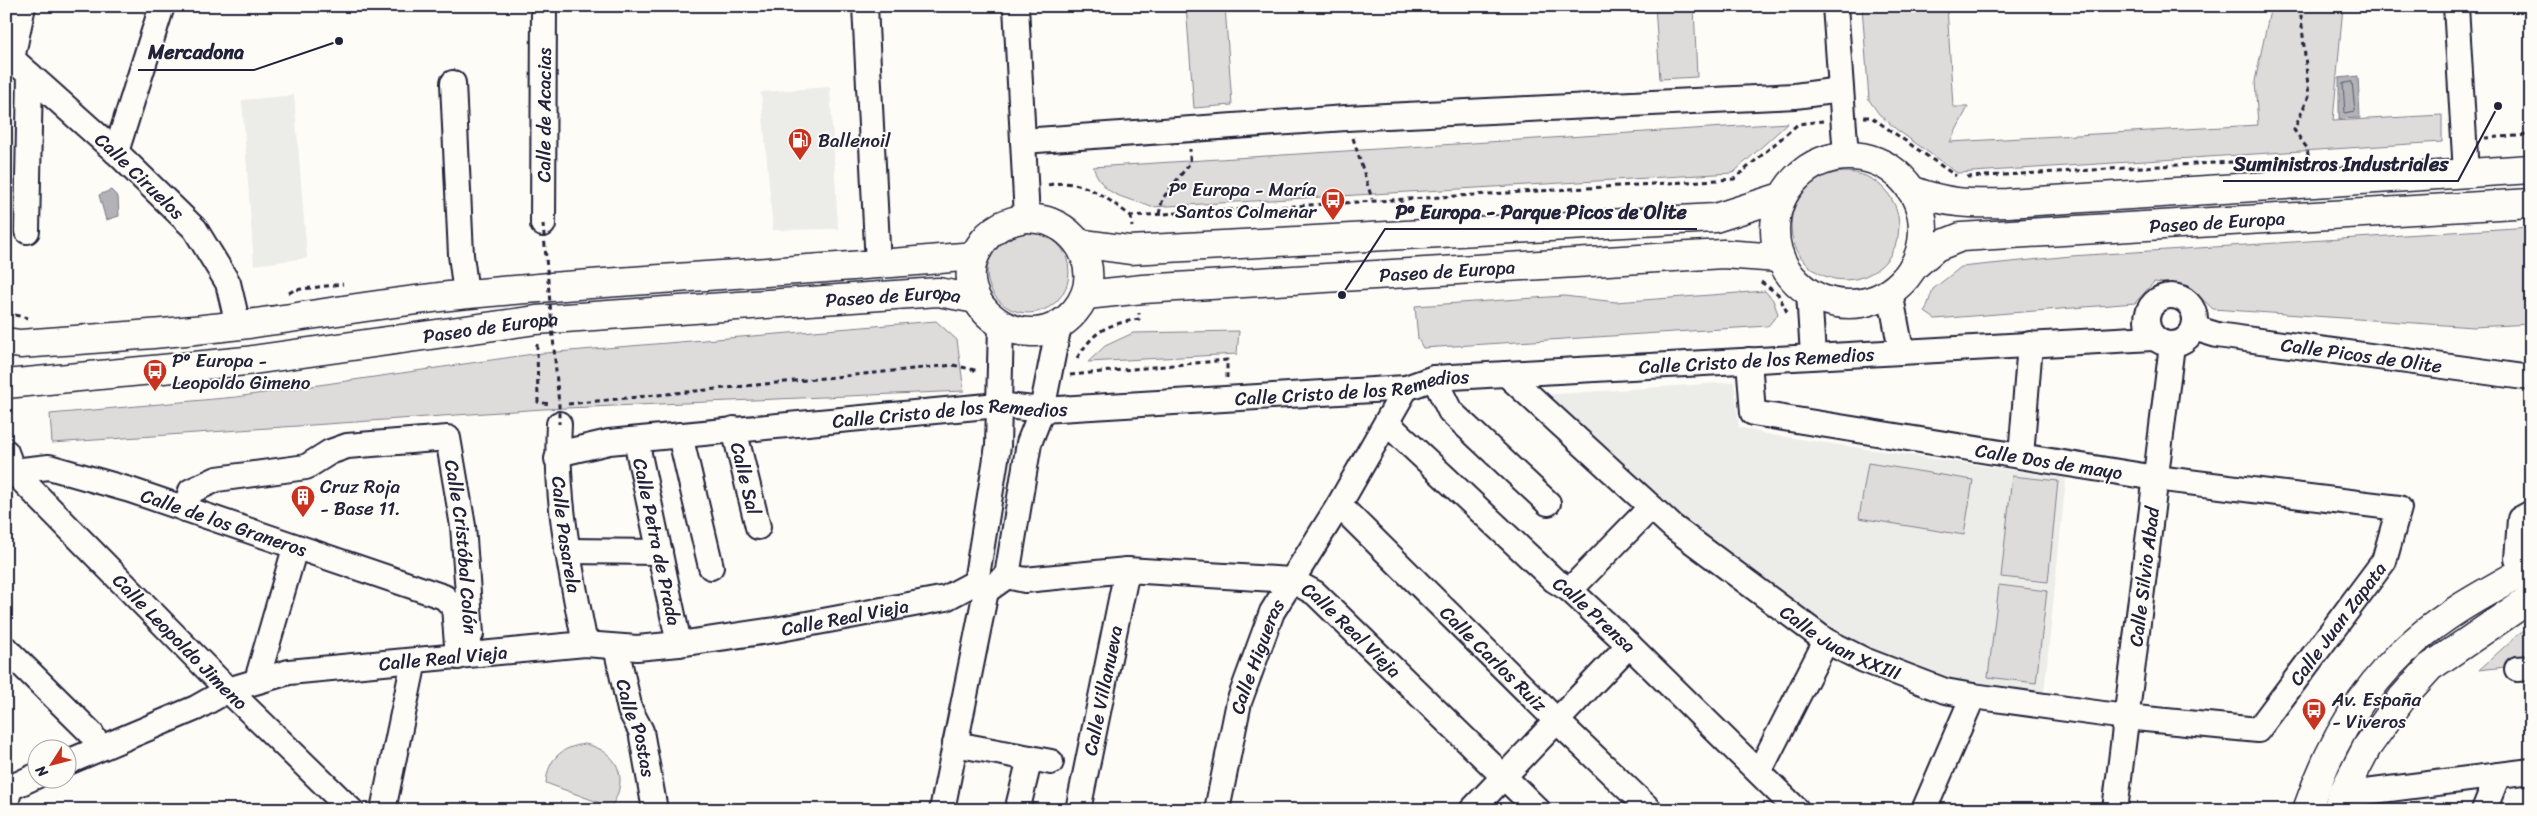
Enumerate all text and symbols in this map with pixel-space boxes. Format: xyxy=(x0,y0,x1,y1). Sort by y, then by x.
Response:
callout: Mercadona xyxy=(138,35,254,70)
text: Mercadona xyxy=(147,35,244,70)
street label: Calle de Acacias xyxy=(527,47,561,182)
street label: Calle Ciruelos xyxy=(87,124,193,228)
place label: Ballenoil xyxy=(818,124,891,157)
fuel station icon: Ballenoil xyxy=(787,127,813,161)
callout: Suministros Industriales xyxy=(2223,146,2458,181)
text: Suministros Industriales xyxy=(2233,147,2449,182)
place label: Pº Europa - María Santos Colmenar xyxy=(1168,173,1317,228)
bus stop icon: Pº Europa - María Santos Colmenar xyxy=(1320,187,1346,221)
callout: Pº Europa - Parque Picos de Olite xyxy=(1385,194,1697,229)
text: Pº Europa - Parque Picos de Olite xyxy=(1395,195,1688,230)
street label: Paseo de Europa xyxy=(2148,202,2287,243)
street label: Paseo de Europa xyxy=(1378,251,1517,292)
street label: Paseo de Europa xyxy=(824,276,964,317)
street label: Paseo de Europa xyxy=(421,302,560,353)
street label: Calle Picos de Olite xyxy=(2279,328,2444,383)
street label: Calle Cristo de los Remedios xyxy=(1638,338,1876,384)
place label: Pº Europa - Leopoldo Gimeno xyxy=(172,344,311,399)
bus stop icon: Pº Europa - Leopoldo Gimeno xyxy=(142,358,168,392)
street label: Calle Cristo de los Remedios xyxy=(1234,360,1470,415)
street label: Calle Cristo de los Remedios xyxy=(831,389,1069,438)
street label: Calle Dos de mayo xyxy=(1973,434,2125,489)
street label: Calle Sal xyxy=(721,439,771,519)
street label: Calle Petra de Prada xyxy=(623,455,691,629)
street label: Calle Cristóbal Colón xyxy=(435,457,487,635)
place label: Cruz Roja - Base 11. xyxy=(320,470,401,525)
street label: Calle Pasarela xyxy=(542,475,591,596)
street label: Calle de los Graneros xyxy=(136,479,312,566)
building icon: Cruz Roja - Base 11. xyxy=(290,484,316,518)
street label: Calle Silvio Abad xyxy=(2119,503,2169,649)
street label: Calle Juan Zapata xyxy=(2280,554,2396,693)
street label: Calle Leopoldo Jimeno xyxy=(104,565,256,718)
street label: Calle Prensa xyxy=(1546,567,1644,661)
street label: Calle Real Vieja xyxy=(1296,573,1410,687)
street label: Calle Real Vieja xyxy=(778,589,912,646)
street label: Calle Higueras xyxy=(1221,592,1294,717)
street label: Calle Juan XXIII xyxy=(1773,596,1906,690)
street label: Calle Carlos Ruiz xyxy=(1432,597,1556,721)
street label: Calle Villanueva xyxy=(1074,622,1132,758)
street label: Calle Real Vieja xyxy=(377,635,509,680)
street label: Calle Postas xyxy=(607,676,665,780)
place label: Av. España - Viveros xyxy=(2331,683,2422,738)
bus stop icon: Av. España - Viveros xyxy=(2301,697,2327,731)
north arrow xyxy=(28,738,78,788)
text: N xyxy=(29,760,55,783)

